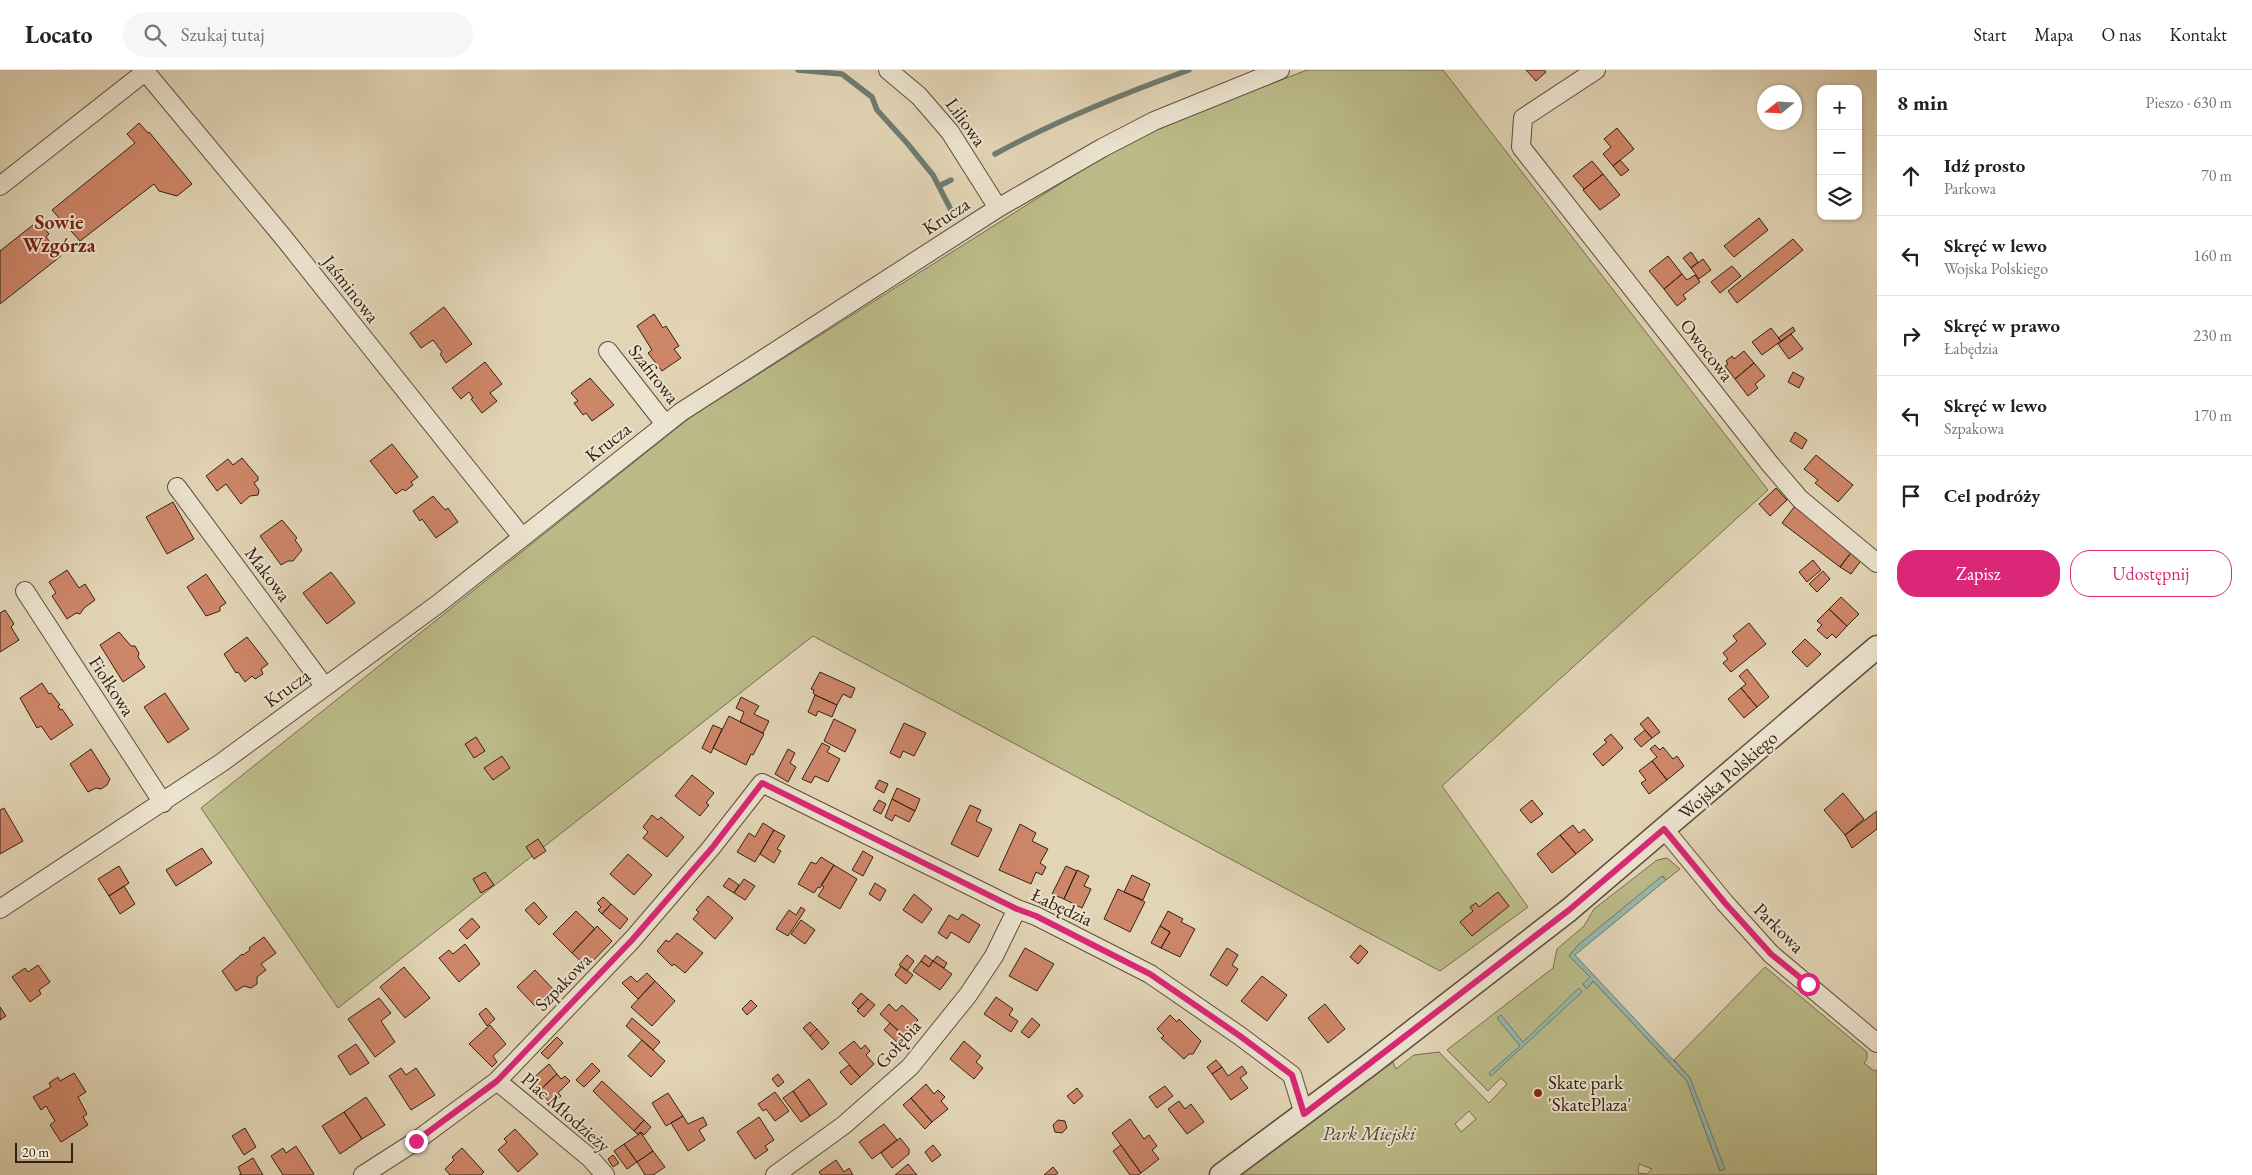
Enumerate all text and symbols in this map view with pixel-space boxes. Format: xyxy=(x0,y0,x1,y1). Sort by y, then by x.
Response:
search box xyxy=(123,12,473,57)
text: Locato xyxy=(25,19,93,50)
icon: search xyxy=(141,21,169,49)
text: Szukaj tutaj xyxy=(181,22,265,47)
text: Start xyxy=(1973,23,2006,46)
text: Mapa xyxy=(2034,23,2074,46)
text: O nas xyxy=(2102,23,2141,46)
text: Kontakt xyxy=(2169,23,2227,46)
north arrow xyxy=(1757,85,1802,130)
map controls xyxy=(1817,85,1862,220)
button: + xyxy=(1817,85,1862,130)
text: 8 min xyxy=(1897,89,1948,116)
text: Pieszo · 630 m xyxy=(2146,92,2232,113)
street label: Liliowa xyxy=(940,93,992,152)
button: − xyxy=(1817,130,1862,175)
text: Idź prosto xyxy=(1944,153,2025,178)
icon: ahead xyxy=(1897,162,1925,190)
text: 70 m xyxy=(2201,165,2232,186)
button: layers xyxy=(1817,175,1862,220)
text: Parkowa xyxy=(1944,178,1996,199)
street label: Krucza xyxy=(918,191,975,240)
district label: Sowie Wzgórza xyxy=(23,209,96,258)
text: Skręć w lewo xyxy=(1944,233,2047,258)
icon: left xyxy=(1897,242,1925,270)
text: 160 m xyxy=(2193,245,2232,266)
street label: Jaśminowa xyxy=(316,249,385,328)
text: Wojska Polskiego xyxy=(1944,258,2048,279)
street label: Owocowa xyxy=(1675,313,1740,387)
text: Skręć w prawo xyxy=(1944,313,2060,338)
icon: right xyxy=(1897,322,1925,350)
text: 230 m xyxy=(2193,325,2232,346)
text: Łabędzia xyxy=(1944,338,1998,359)
street label: Szafirowa xyxy=(623,339,685,409)
text: Skręć w lewo xyxy=(1944,393,2047,418)
icon: left xyxy=(1897,402,1925,430)
text: 170 m xyxy=(2193,405,2232,426)
street label: Krucza xyxy=(580,416,636,468)
text: Szpakowa xyxy=(1944,418,2004,439)
icon: arrive xyxy=(1897,482,1925,510)
text: Cel podróży xyxy=(1944,483,2040,508)
street label: Makowa xyxy=(239,541,297,607)
button: Zapisz xyxy=(1897,550,2060,597)
button: Udostępnij xyxy=(2070,550,2232,597)
street label: Fiołkowa xyxy=(83,651,141,721)
street label: Krucza xyxy=(259,663,315,713)
street label: Wojska Polskiego xyxy=(1673,725,1783,825)
street label: Łabędzia xyxy=(1027,882,1097,932)
street label: Parkowa xyxy=(1748,897,1810,959)
street label: Szpakowa xyxy=(529,947,597,1016)
route start xyxy=(1797,973,1820,996)
street label: Gołębia xyxy=(869,1014,927,1074)
street label: Plac Młodzieży xyxy=(516,1066,616,1158)
place label: Skate park 'SkatePlaza' xyxy=(1548,1070,1631,1117)
marker: Skate park 'SkatePlaza' xyxy=(1532,1087,1544,1099)
park label: Park Miejski xyxy=(1322,1121,1417,1146)
route end xyxy=(405,1130,428,1153)
scale bar xyxy=(15,1140,72,1163)
text: 20 m xyxy=(22,1143,49,1161)

